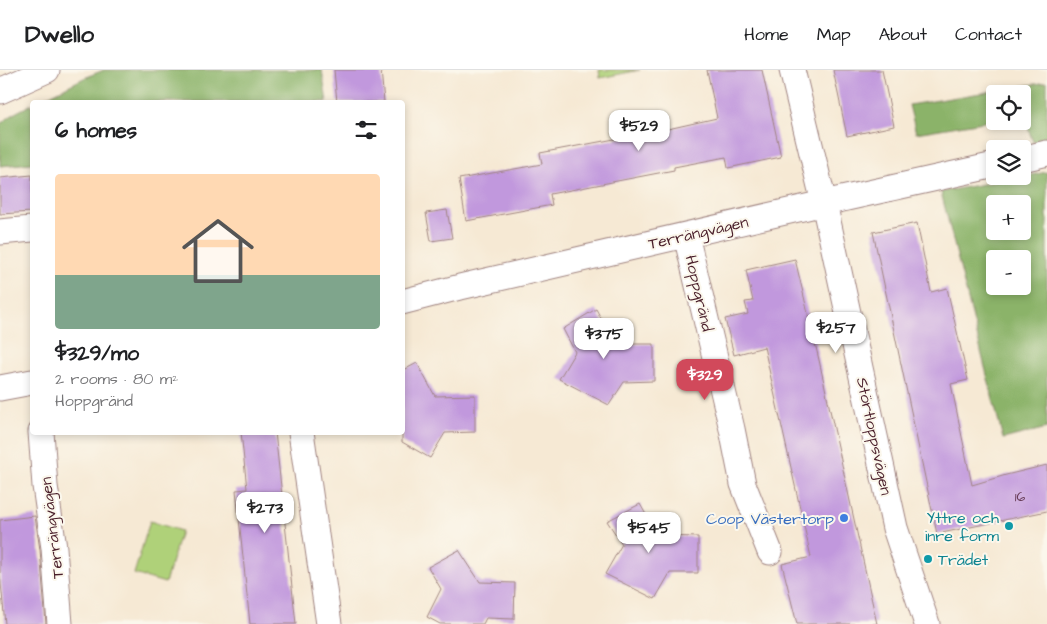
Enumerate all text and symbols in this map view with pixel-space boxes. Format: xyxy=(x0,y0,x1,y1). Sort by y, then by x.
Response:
text: Dwello xyxy=(25,18,94,52)
text: Home xyxy=(744,22,789,47)
text: Map xyxy=(817,22,851,47)
text: About xyxy=(879,22,927,47)
text: Contact xyxy=(955,22,1022,47)
map controls xyxy=(986,85,1031,295)
button: locate xyxy=(986,85,1031,130)
pin: $529 xyxy=(609,109,669,152)
text: $529 xyxy=(620,115,658,137)
text: 6 homes xyxy=(55,116,137,145)
icon: filters xyxy=(352,116,380,144)
button: layers xyxy=(986,140,1031,185)
button: + xyxy=(986,195,1031,240)
icon: home xyxy=(173,206,263,296)
street label: Terrängvägen xyxy=(646,211,751,256)
button: − xyxy=(986,250,1031,295)
street label: Hoppgränd xyxy=(679,253,719,334)
pin: $257 xyxy=(806,312,866,354)
text: $257 xyxy=(816,317,856,339)
pin: $375 xyxy=(574,318,634,360)
text: $375 xyxy=(585,323,623,345)
text: $329/mo xyxy=(55,339,139,368)
pin: $329 xyxy=(675,358,735,401)
text: $329 xyxy=(687,364,723,386)
text: 2 rooms · 80 m² xyxy=(55,368,178,390)
street label: Störtloppsvägen xyxy=(850,375,897,497)
text: Hoppgränd xyxy=(55,390,133,412)
street label: Terrängvägen xyxy=(35,476,70,580)
house number: 16 xyxy=(1015,487,1026,507)
pin: $273 xyxy=(235,492,295,534)
text: $273 xyxy=(247,497,283,519)
place label: Yttre och inre form xyxy=(925,507,1000,547)
place label: Coop Västertorp xyxy=(706,508,834,530)
pin: $545 xyxy=(619,512,679,554)
marker: Coop Västertorp xyxy=(838,512,850,524)
text: $545 xyxy=(628,517,670,539)
marker: Yttre och inre form xyxy=(1003,520,1015,532)
place label: Trädet xyxy=(938,549,989,571)
marker: Trädet xyxy=(922,553,934,565)

